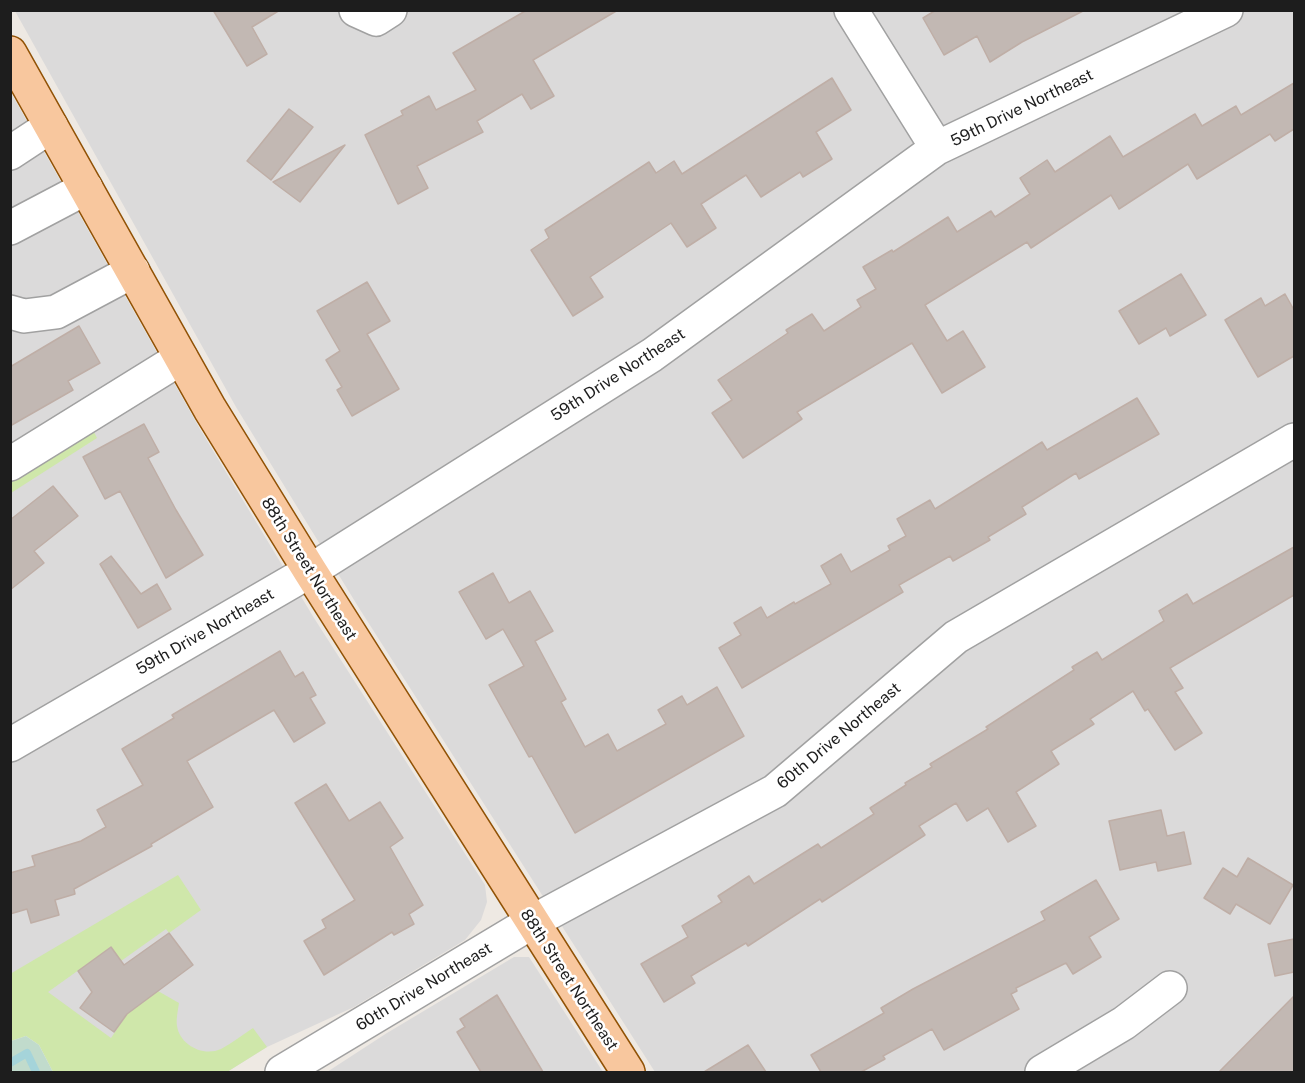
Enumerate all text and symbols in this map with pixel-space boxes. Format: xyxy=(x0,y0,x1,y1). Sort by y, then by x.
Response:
street label: 59th Drive Northeast xyxy=(948,65,1096,151)
street label: 59th Drive Northeast xyxy=(547,324,689,426)
street label: 88th Street Northeast xyxy=(257,494,361,644)
street label: 59th Drive Northeast xyxy=(133,585,277,679)
street label: 60th Drive Northeast xyxy=(773,679,905,793)
street label: 88th Street Northeast xyxy=(516,906,622,1054)
street label: 60th Drive Northeast xyxy=(352,939,496,1035)

